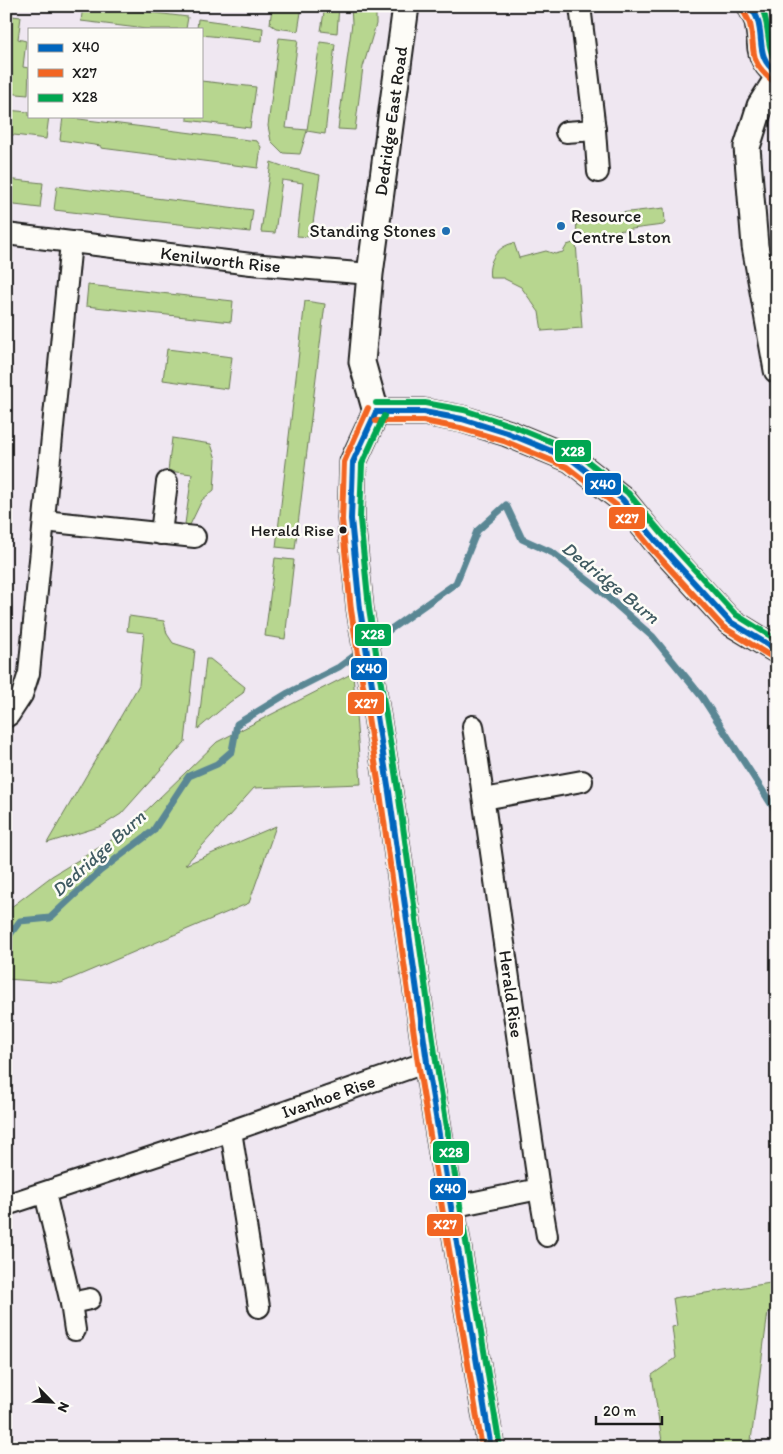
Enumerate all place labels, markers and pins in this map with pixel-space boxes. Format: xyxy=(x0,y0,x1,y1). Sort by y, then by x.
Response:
place label: Resource Centre Lston xyxy=(571,205,671,248)
place label: Standing Stones xyxy=(310,220,436,242)
marker: Resource Centre Lston xyxy=(555,220,567,232)
marker: Standing Stones xyxy=(440,225,452,237)
place label: Herald Rise xyxy=(251,520,334,540)
marker: Herald Rise xyxy=(338,525,348,535)

